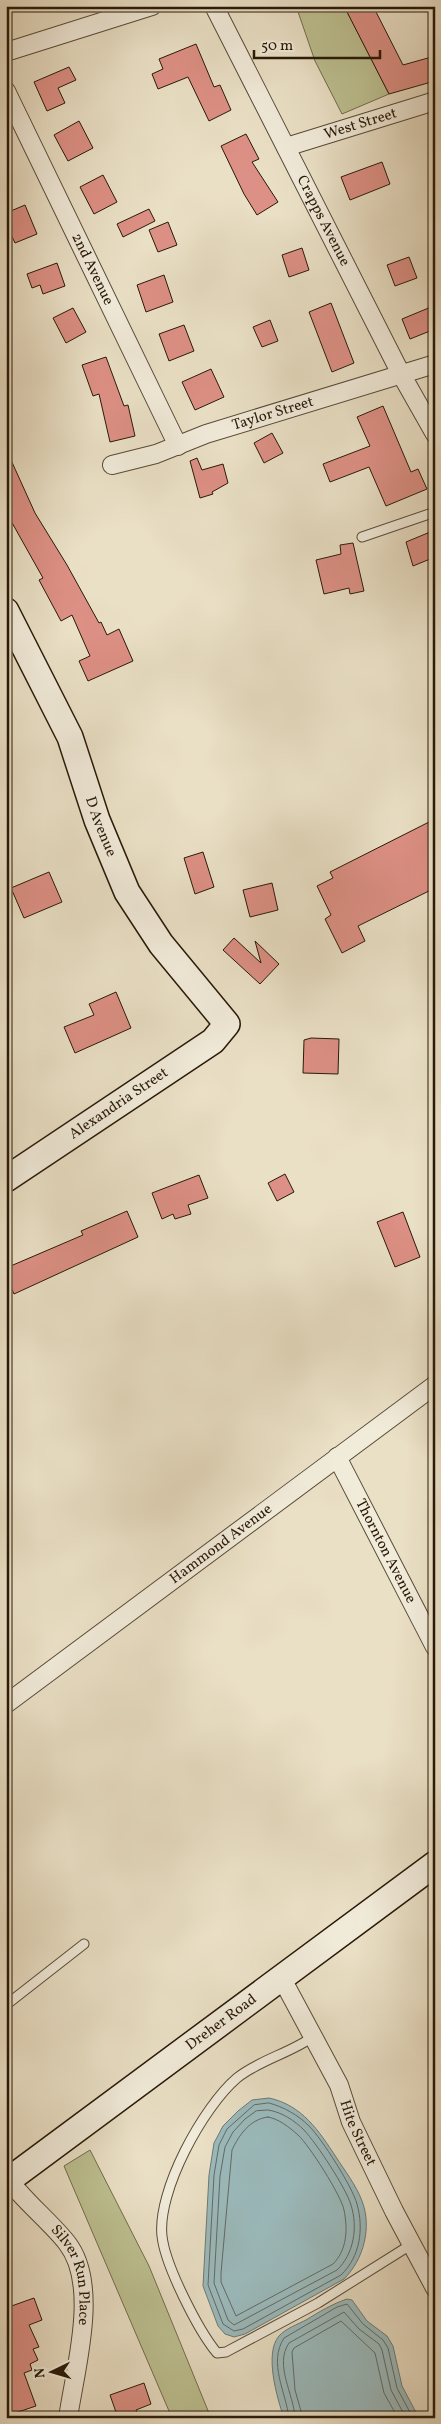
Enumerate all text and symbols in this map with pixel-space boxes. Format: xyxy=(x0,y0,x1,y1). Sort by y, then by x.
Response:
scale bar xyxy=(254,28,380,60)
text: 50 m xyxy=(261,36,293,57)
street label: West Street xyxy=(322,103,399,145)
street label: Crapps Avenue xyxy=(291,172,355,270)
street label: 2nd Avenue xyxy=(66,230,119,309)
street label: Taylor Street xyxy=(229,391,316,436)
street label: D Avenue xyxy=(80,794,122,860)
street label: Alexandria Street xyxy=(65,1063,173,1145)
street label: Thornton Avenue xyxy=(350,1495,421,1607)
street label: Hammond Avenue xyxy=(165,1499,277,1589)
street label: Dreher Road xyxy=(181,1989,261,2056)
street label: Hite Street xyxy=(334,2097,381,2170)
street label: Silver Run Place xyxy=(46,2220,94,2326)
north arrow xyxy=(28,2346,78,2396)
text: N xyxy=(31,2367,50,2379)

